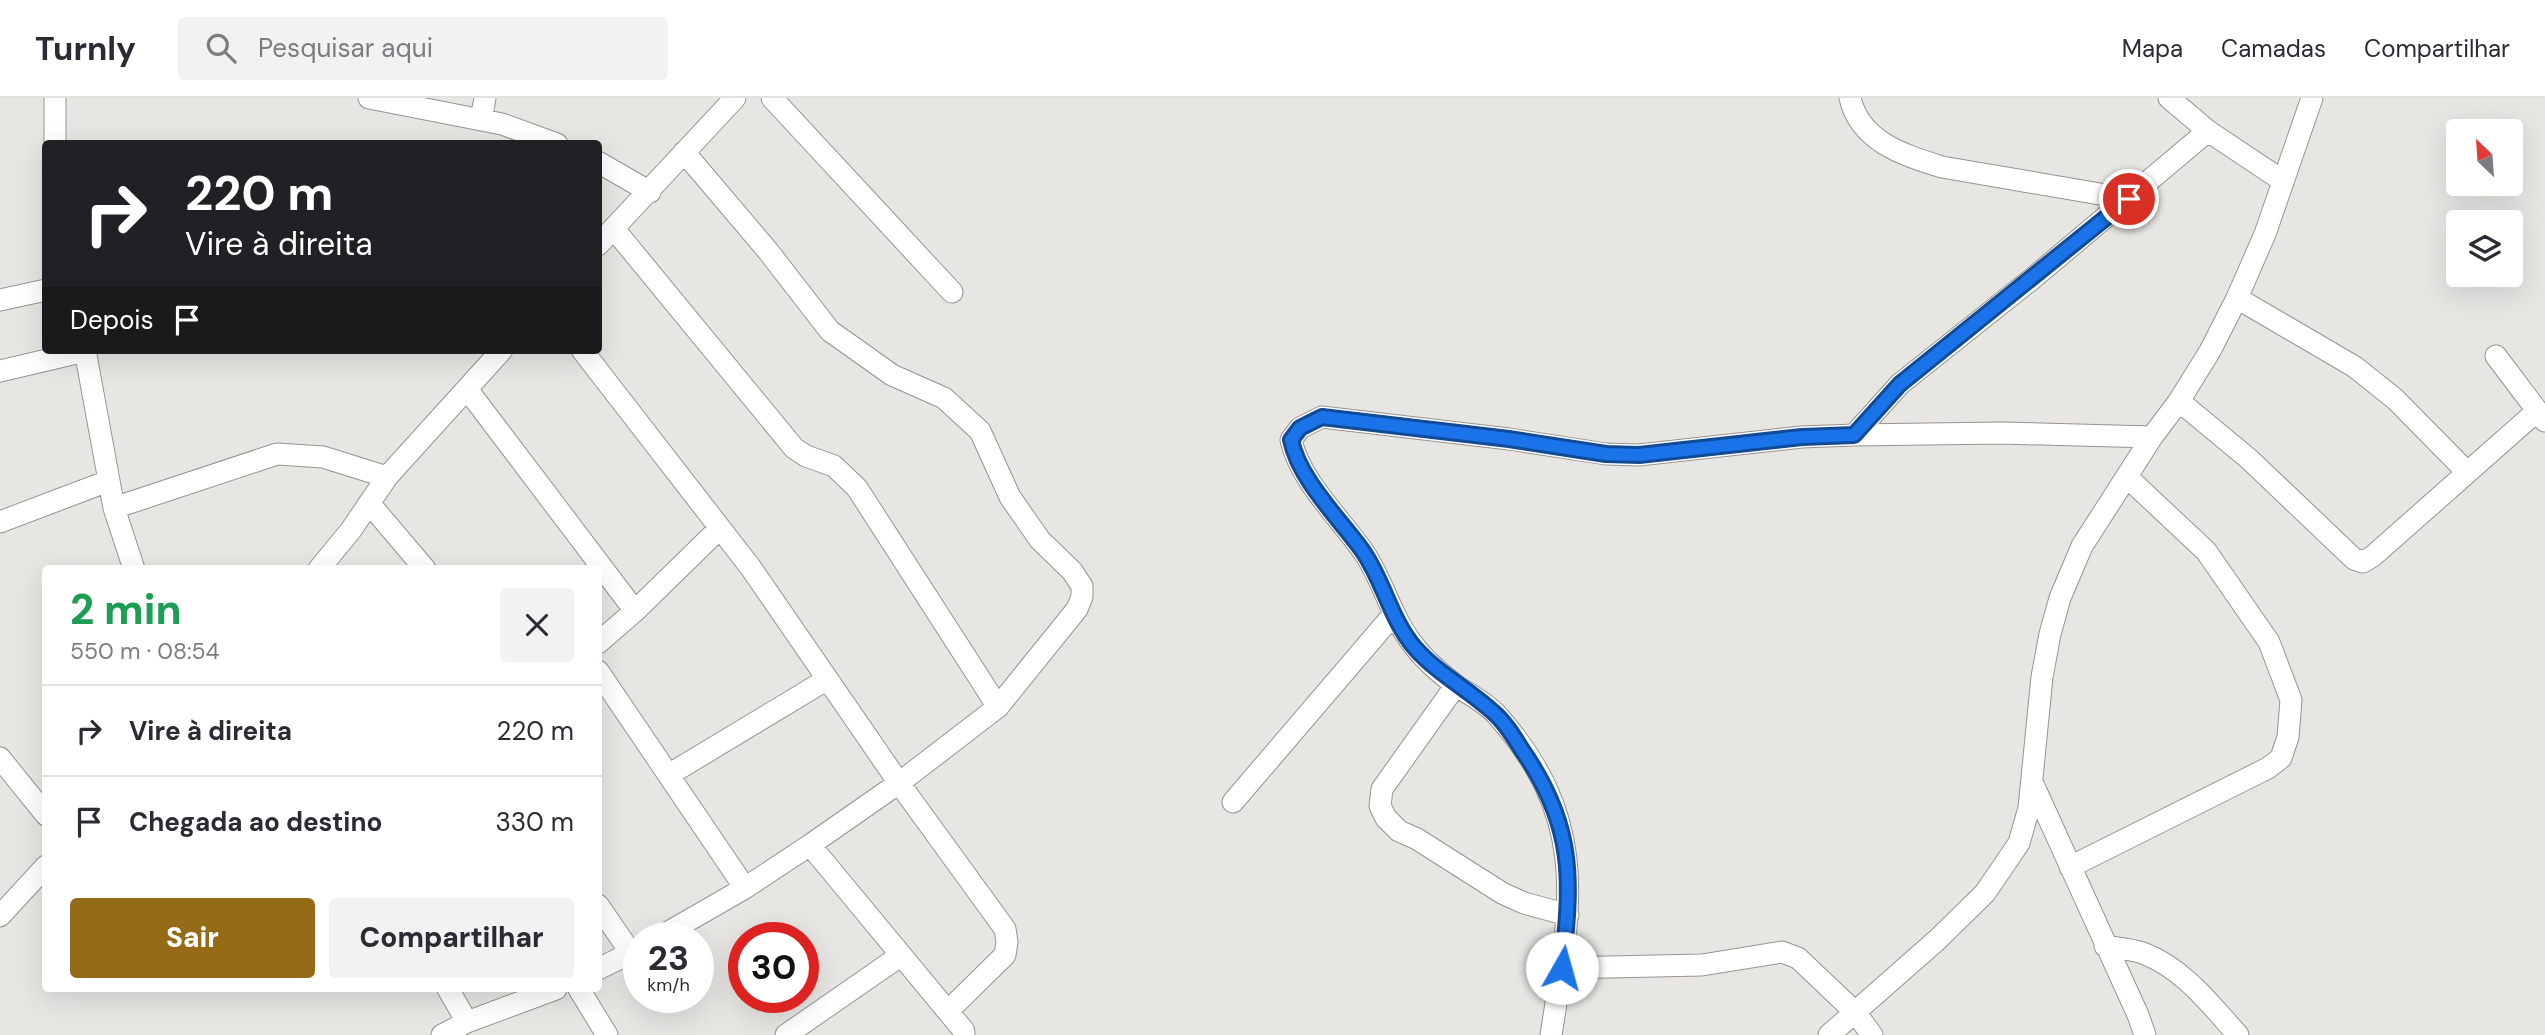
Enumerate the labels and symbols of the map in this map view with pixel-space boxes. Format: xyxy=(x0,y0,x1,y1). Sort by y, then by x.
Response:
north arrow xyxy=(2446,119,2524,196)
pin xyxy=(2099,169,2159,229)
speed limit sign: 30 xyxy=(728,922,819,1013)
position arrow xyxy=(1525,931,1599,1005)

